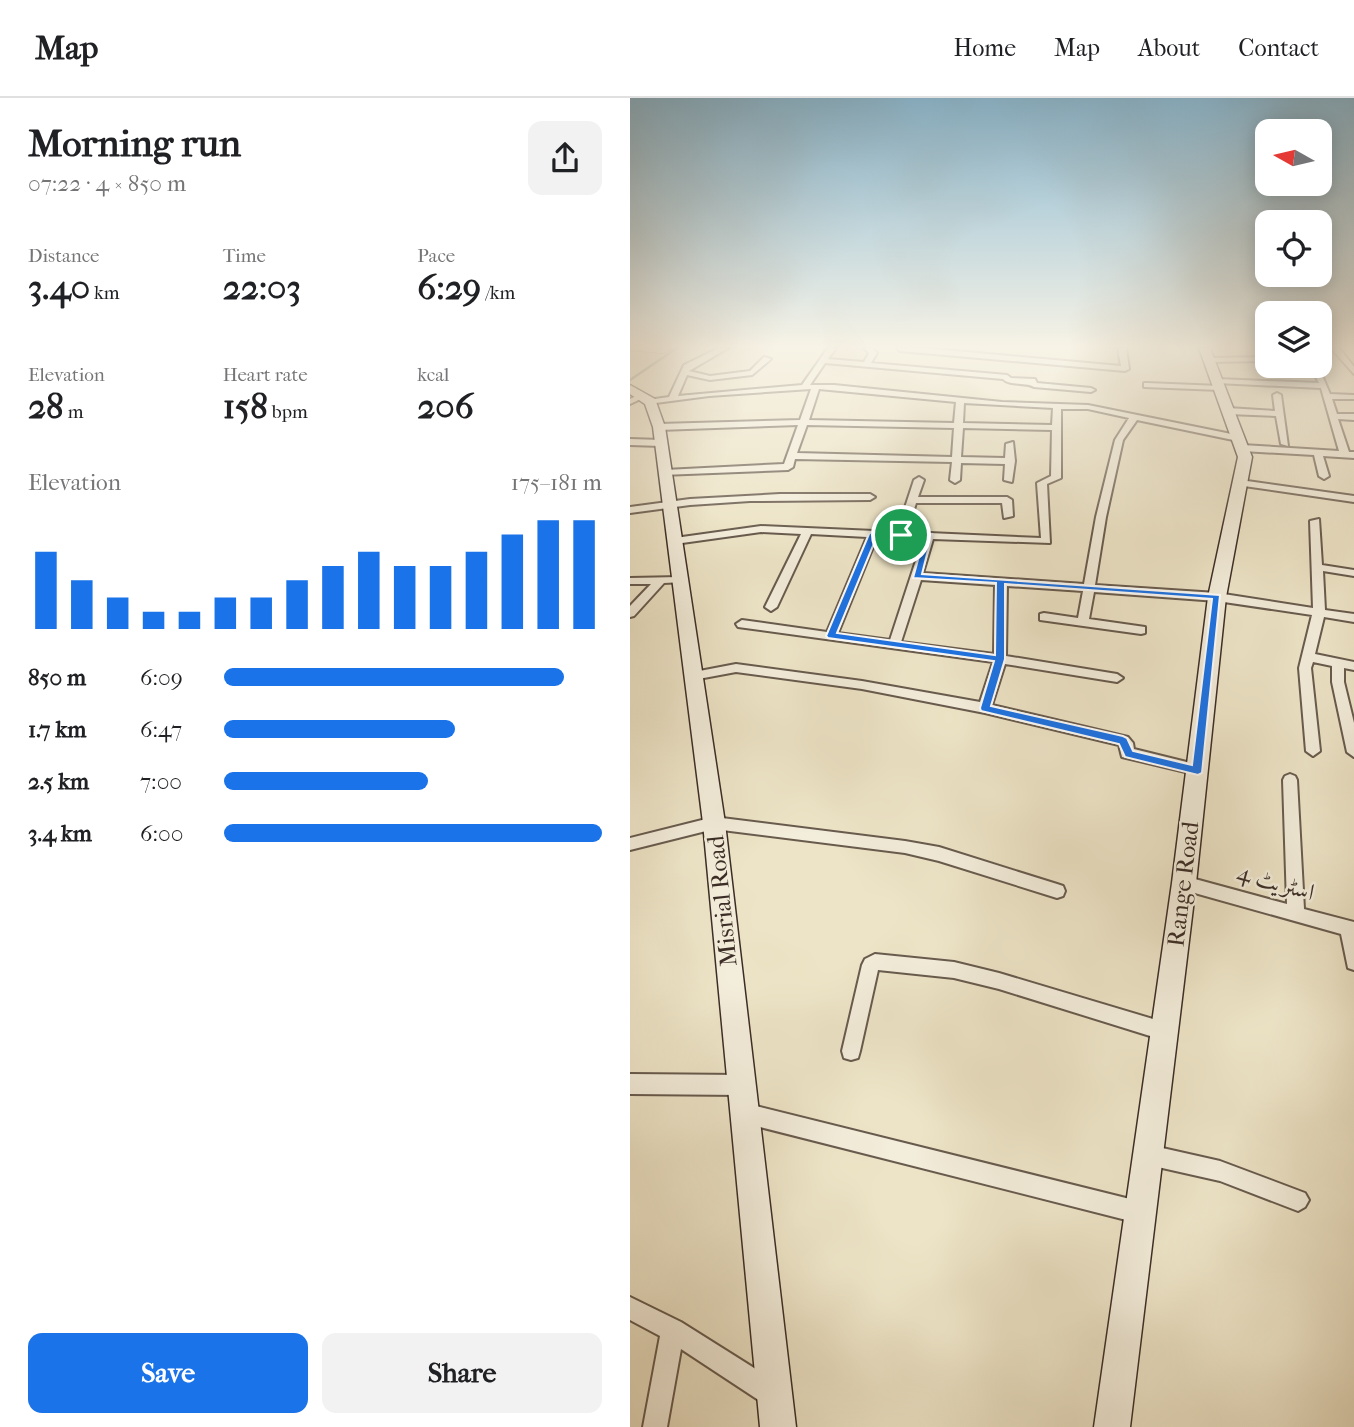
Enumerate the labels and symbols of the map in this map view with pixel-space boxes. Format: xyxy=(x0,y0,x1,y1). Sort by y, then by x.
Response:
north arrow xyxy=(1255,119,1332,196)
pin xyxy=(871,505,931,565)
street label: Range Road xyxy=(1161,819,1205,948)
street label: Misrial Road xyxy=(701,833,743,968)
street label: اسٹریٹ 4 xyxy=(1234,858,1318,907)

